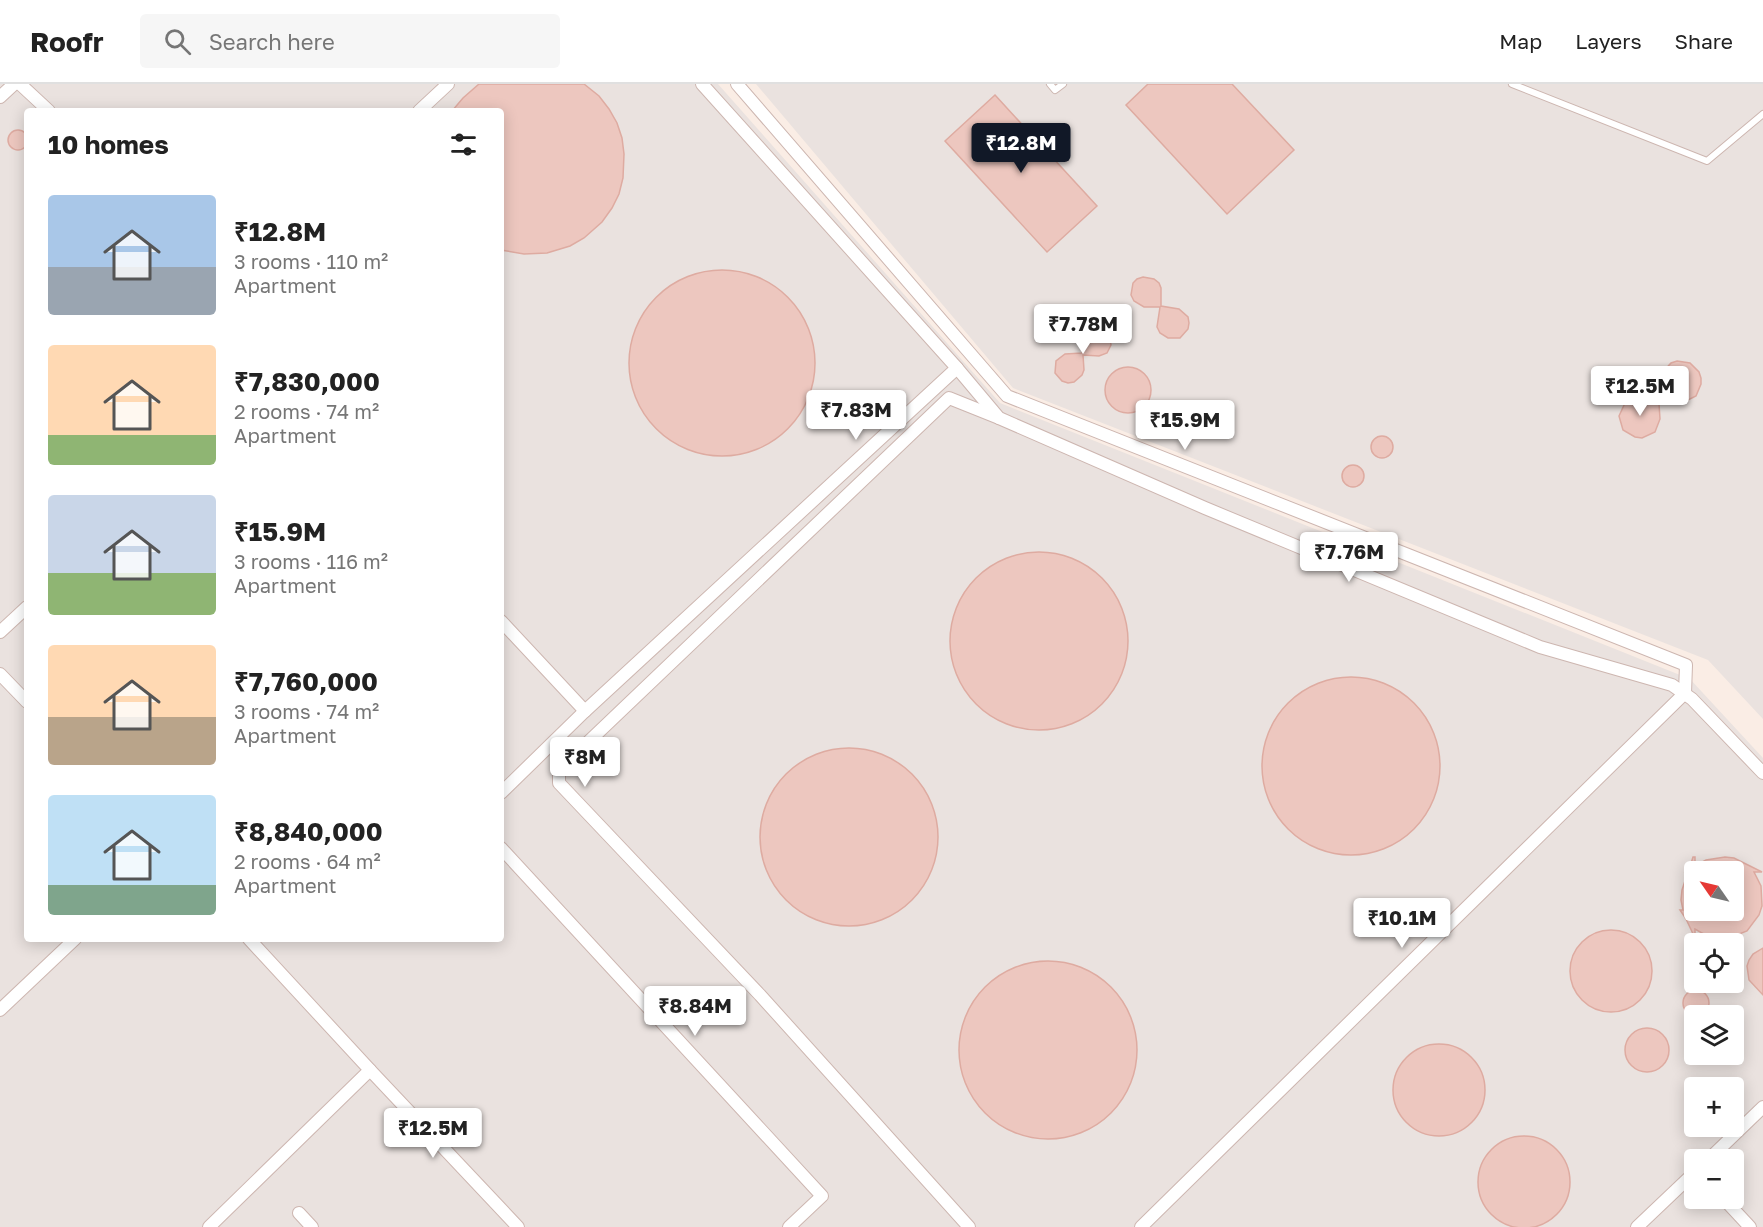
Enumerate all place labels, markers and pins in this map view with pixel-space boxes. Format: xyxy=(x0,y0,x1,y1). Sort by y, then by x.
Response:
pin: ₹12.8M xyxy=(972,123,1070,174)
pin: ₹7.78M xyxy=(1034,304,1132,355)
pin: ₹12.5M xyxy=(1591,366,1689,417)
pin: ₹7.83M xyxy=(807,390,905,441)
pin: ₹15.9M xyxy=(1136,400,1234,451)
pin: ₹7.76M xyxy=(1300,532,1398,583)
pin: ₹8M xyxy=(556,737,614,788)
pin: ₹10.1M xyxy=(1353,898,1451,949)
pin: ₹8.84M xyxy=(646,986,744,1037)
pin: ₹12.5M xyxy=(384,1108,482,1159)

